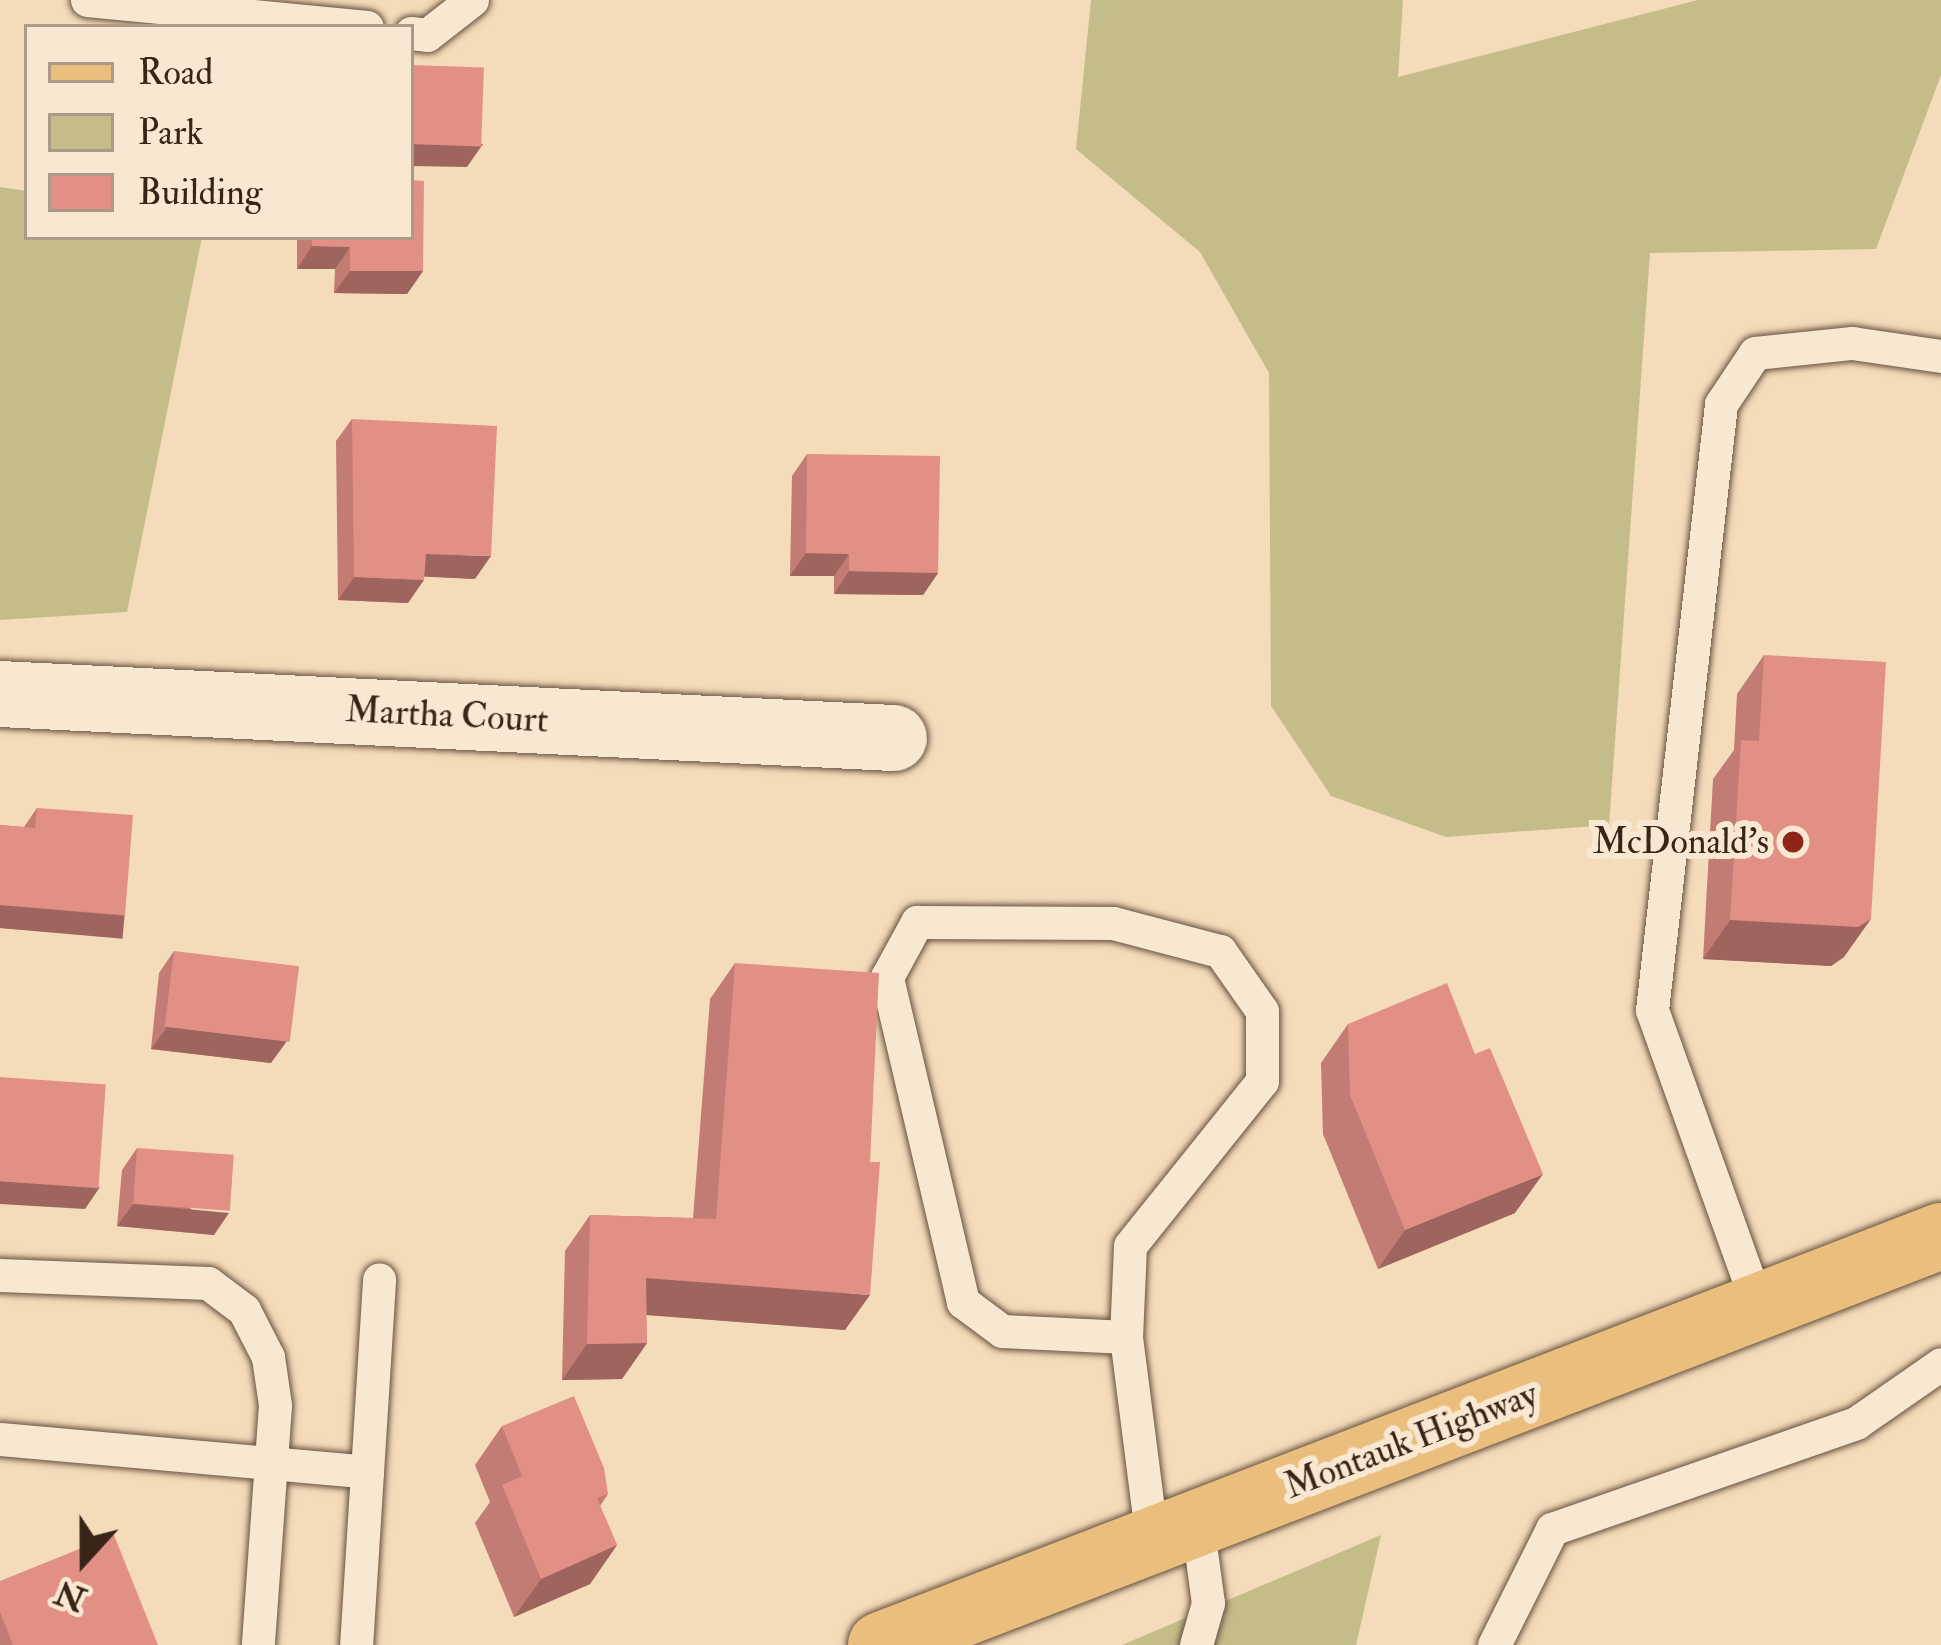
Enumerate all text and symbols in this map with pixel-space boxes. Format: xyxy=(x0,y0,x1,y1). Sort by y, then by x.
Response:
legend xyxy=(24,24,414,240)
text: Road xyxy=(138,50,213,95)
text: Park xyxy=(138,110,204,155)
text: Building xyxy=(138,170,262,215)
street label: Martha Court xyxy=(344,688,550,742)
place label: McDonald's xyxy=(1593,820,1769,864)
marker: McDonald's xyxy=(1780,829,1806,855)
street label: Montauk Highway xyxy=(1278,1372,1544,1508)
north arrow xyxy=(24,1501,144,1621)
text: N xyxy=(50,1571,92,1620)

